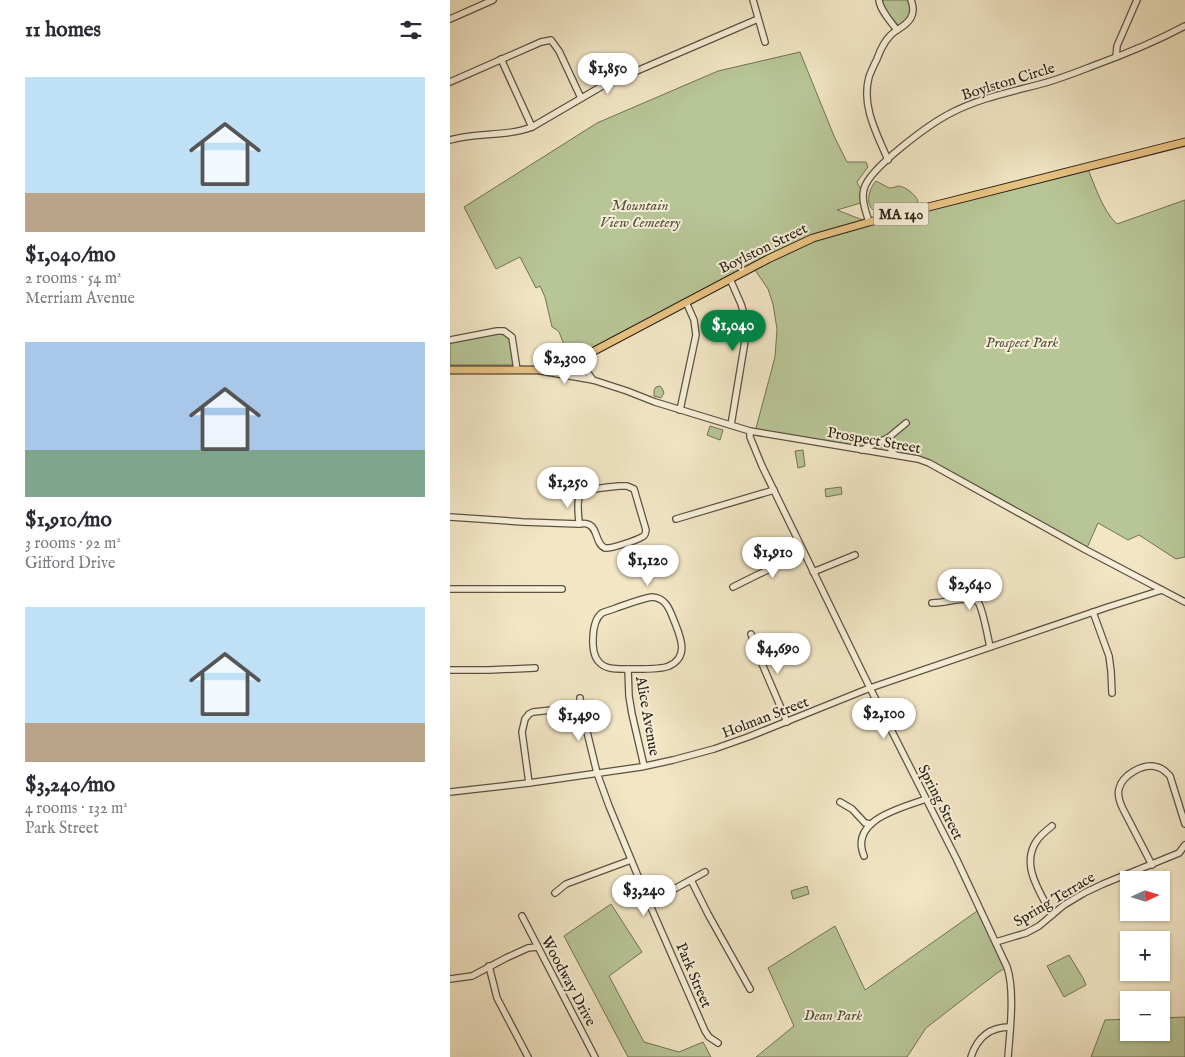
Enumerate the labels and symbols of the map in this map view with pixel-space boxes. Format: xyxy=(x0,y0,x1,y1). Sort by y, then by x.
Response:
pin: $1,850 xyxy=(567,52,649,95)
street label: Boylston Circle xyxy=(959,58,1057,105)
park label: Mountain View Cemetery xyxy=(600,196,681,232)
road number: MA 140 xyxy=(874,202,928,225)
street label: Boylston Street xyxy=(716,219,811,278)
pin: $1,040 xyxy=(692,310,774,352)
park label: Prospect Park xyxy=(986,333,1058,352)
pin: $2,300 xyxy=(524,342,606,385)
street label: Prospect Street xyxy=(826,423,922,458)
pin: $1,250 xyxy=(527,466,609,509)
pin: $1,910 xyxy=(732,536,814,579)
pin: $1,120 xyxy=(607,544,689,587)
pin: $2,640 xyxy=(929,568,1011,611)
pin: $4,690 xyxy=(737,632,819,675)
street label: Alice Avenue xyxy=(631,674,664,758)
street label: Holman Street xyxy=(719,692,811,743)
pin: $2,100 xyxy=(843,698,925,740)
pin: $1,490 xyxy=(538,700,620,742)
street label: Spring Street xyxy=(913,761,968,843)
street label: Spring Terrace xyxy=(1010,868,1099,931)
north arrow xyxy=(1120,871,1170,921)
pin: $3,240 xyxy=(603,874,685,917)
street label: Woodway Drive xyxy=(537,933,600,1030)
street label: Park Street xyxy=(671,940,716,1011)
park label: Dean Park xyxy=(804,1006,862,1025)

